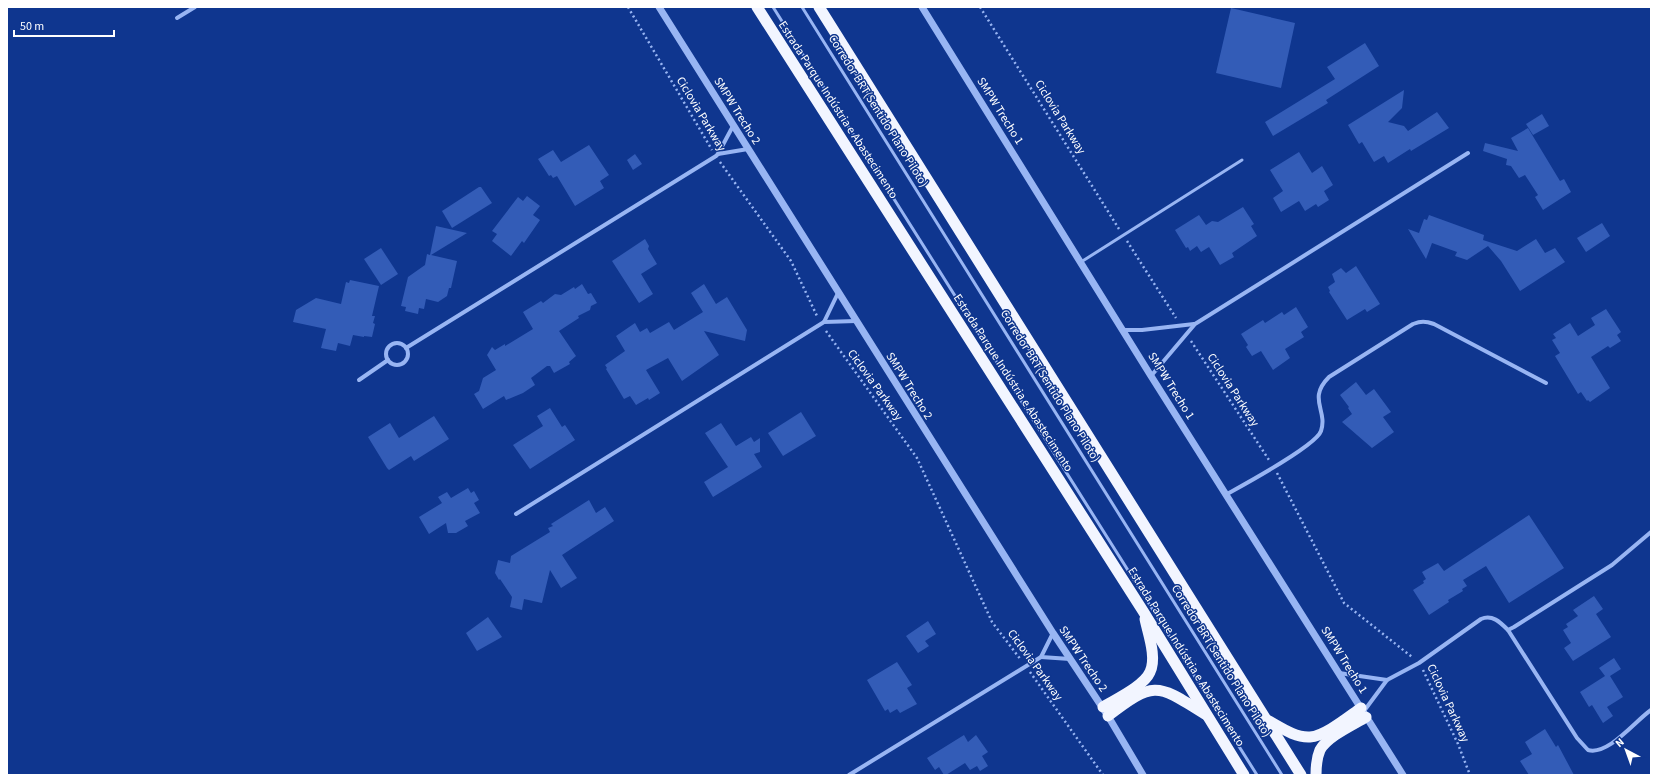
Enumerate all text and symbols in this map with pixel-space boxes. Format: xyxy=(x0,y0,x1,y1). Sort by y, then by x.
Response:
scale bar xyxy=(14,12,114,38)
text: 50 m xyxy=(20,18,44,35)
street label: Estrada Parque Indústria e Abastecimento xyxy=(774,18,902,202)
street label: Corredor BRT(Sentido Plano Piloto) xyxy=(824,31,932,191)
street label: Ciclovia Parkway xyxy=(672,73,730,155)
street label: SMPW Trecho 2 xyxy=(710,74,764,148)
street label: SMPW Trecho 1 xyxy=(973,74,1027,148)
street label: Ciclovia Parkway xyxy=(1030,77,1090,158)
street label: Estrada Parque Indústria e Abastecimento xyxy=(949,291,1077,475)
street label: Corredor BRT(Sentido Plano Piloto) xyxy=(996,306,1104,466)
street label: Ciclovia Parkway xyxy=(843,346,907,424)
street label: SMPW Trecho 2 xyxy=(882,349,936,423)
street label: SMPW Trecho 1 xyxy=(1144,349,1198,423)
street label: Ciclovia Parkway xyxy=(1203,350,1263,430)
street label: Estrada Parque Indústria e Abastecimento xyxy=(1123,564,1249,750)
street label: Corredor BRT(Sentido Plano Piloto) xyxy=(1167,581,1275,741)
street label: SMPW Trecho 2 xyxy=(1055,623,1111,695)
street label: SMPW Trecho 1 xyxy=(1317,623,1371,697)
street label: Ciclovia Parkway xyxy=(1003,626,1067,704)
street label: Ciclovia Parkway xyxy=(1422,661,1474,745)
north arrow xyxy=(1606,730,1646,770)
text: N xyxy=(1612,735,1627,751)

